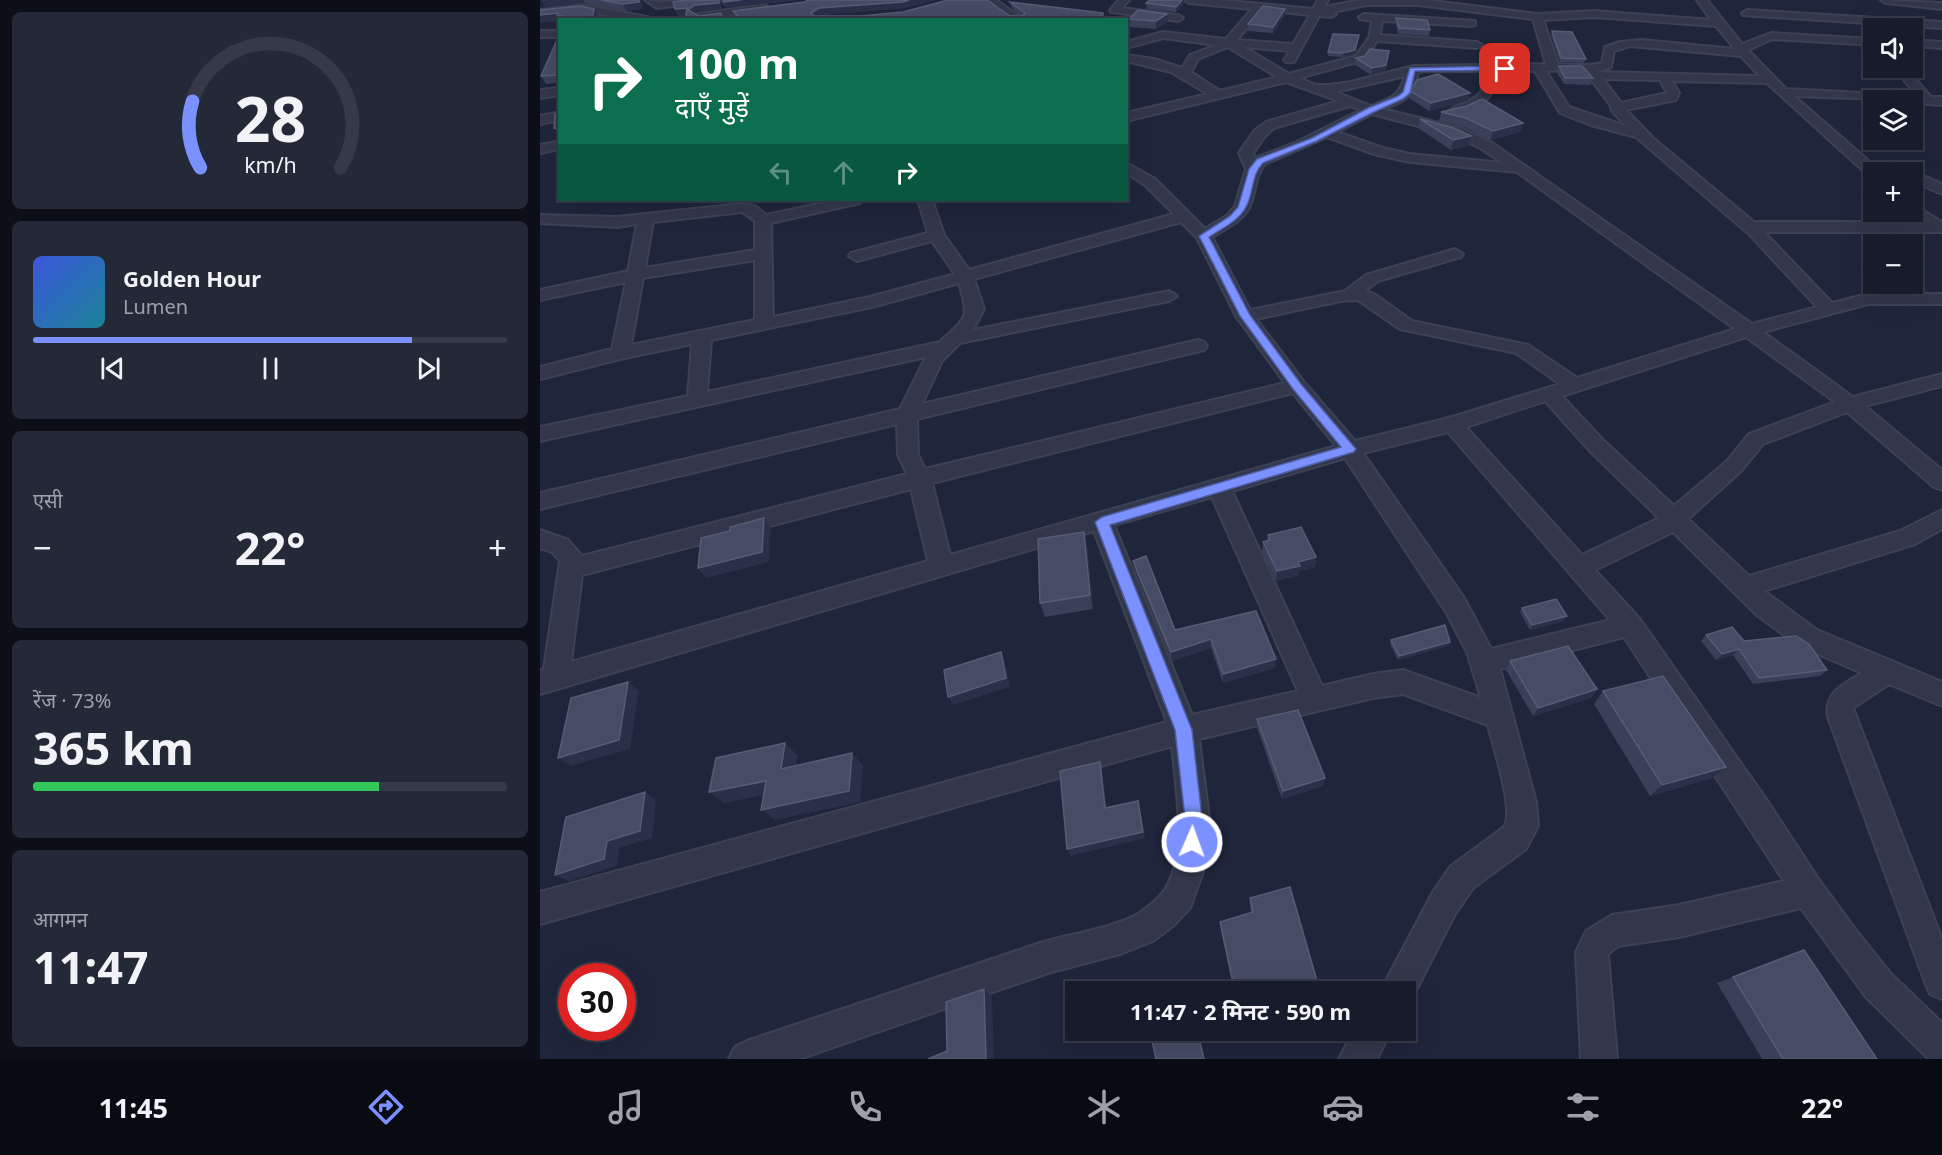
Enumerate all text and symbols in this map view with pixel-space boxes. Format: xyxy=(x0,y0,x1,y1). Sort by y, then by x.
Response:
map controls xyxy=(1863,18,1923,294)
button: sound xyxy=(1863,18,1923,78)
text: 100 m xyxy=(675,34,799,91)
icon: right xyxy=(576,42,654,120)
pin xyxy=(1479,43,1530,94)
icon: arrive xyxy=(1488,52,1521,85)
text: 28 xyxy=(234,75,306,160)
text: दाएँ मुड़ें xyxy=(675,88,749,125)
button: layers xyxy=(1863,90,1923,150)
text: km/h xyxy=(244,150,296,179)
icon: left xyxy=(764,156,797,189)
icon: ahead xyxy=(827,156,860,189)
icon: right xyxy=(890,156,923,189)
button: + xyxy=(1863,162,1923,222)
button: − xyxy=(1863,234,1923,294)
text: Golden Hour xyxy=(123,263,261,293)
text: Lumen xyxy=(123,293,188,320)
icon: previous xyxy=(96,352,129,385)
icon: pause xyxy=(254,352,287,385)
icon: next xyxy=(412,352,445,385)
text: एसी xyxy=(33,487,63,514)
text: 22° xyxy=(235,517,305,578)
text: − xyxy=(33,525,52,570)
text: + xyxy=(488,525,507,570)
text: रेंज · 73% xyxy=(33,687,111,714)
text: 365 km xyxy=(33,717,194,778)
position arrow xyxy=(1160,810,1224,874)
text: आगमन xyxy=(33,906,88,933)
text: 11:47 xyxy=(33,936,149,997)
speed limit sign: 30 xyxy=(558,963,636,1041)
text: 11:47 · 2 मिनट · 590 m xyxy=(1130,996,1351,1026)
icon: directions xyxy=(365,1086,407,1128)
icon: music xyxy=(605,1086,647,1128)
icon: phone xyxy=(844,1086,886,1128)
icon: climate xyxy=(1083,1086,1125,1128)
icon: car xyxy=(1322,1086,1364,1128)
icon: filters xyxy=(1562,1086,1604,1128)
text: 11:45 xyxy=(99,1089,168,1126)
text: 22° xyxy=(1801,1089,1843,1126)

